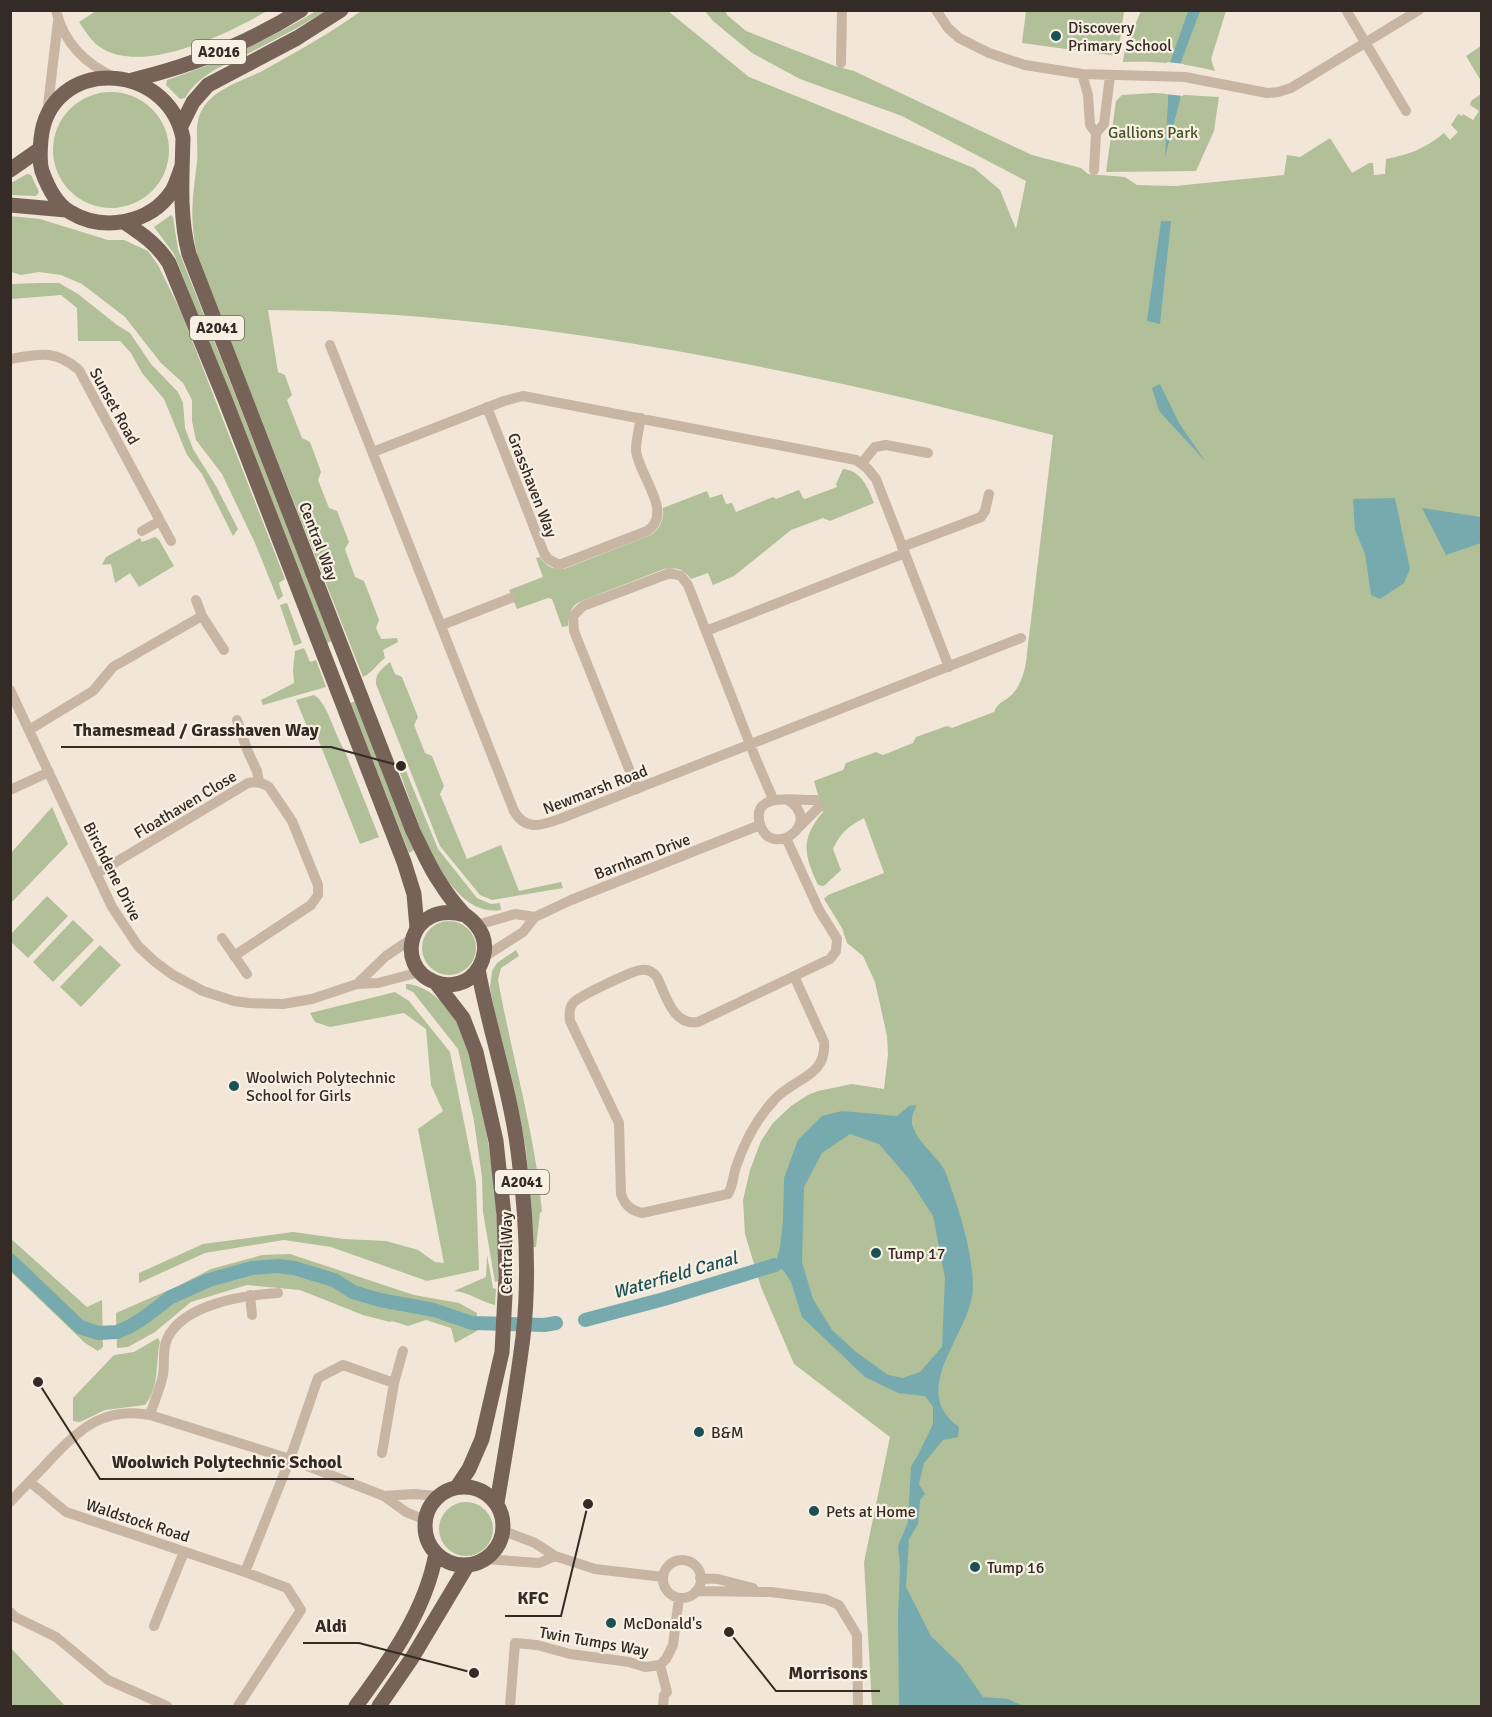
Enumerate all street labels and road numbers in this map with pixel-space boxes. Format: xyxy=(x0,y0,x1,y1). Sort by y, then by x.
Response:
road number: A2016 xyxy=(192,40,246,64)
road number: A2041 xyxy=(190,316,244,340)
street label: Sunset Road xyxy=(85,365,143,448)
street label: Grasshaven Way xyxy=(503,430,561,541)
street label: Central Way xyxy=(294,499,342,584)
street label: Newmarsh Road xyxy=(540,761,651,819)
street label: Floathaven Close xyxy=(131,766,240,843)
street label: Birchdene Drive xyxy=(79,819,146,924)
street label: Barnham Drive xyxy=(591,829,693,884)
road number: A2041 xyxy=(495,1170,549,1194)
street label: Central Way xyxy=(497,1211,517,1294)
street label: Waldstock Road xyxy=(83,1495,192,1547)
street label: Twin Tumps Way xyxy=(538,1623,651,1662)

